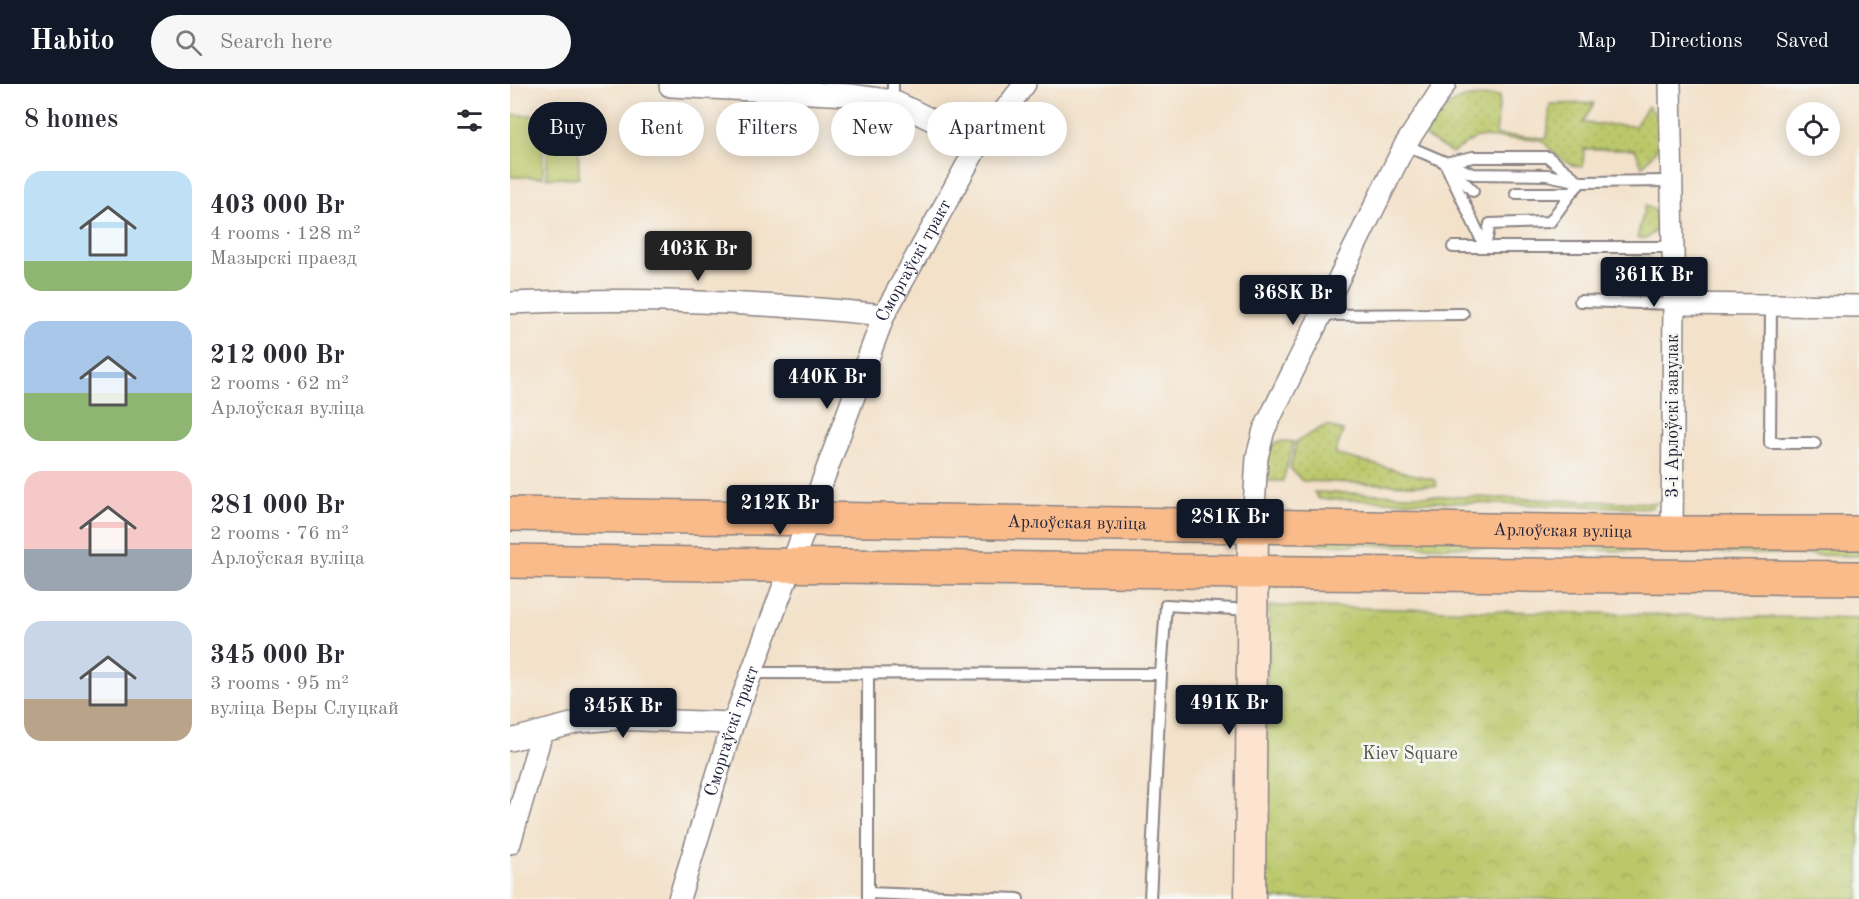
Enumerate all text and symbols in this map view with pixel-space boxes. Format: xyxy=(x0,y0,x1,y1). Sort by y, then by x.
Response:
search box xyxy=(151,15,571,69)
icon: search xyxy=(172,26,205,59)
text: Habito xyxy=(30,28,115,56)
text: Search here xyxy=(220,31,332,53)
text: Map xyxy=(1577,31,1616,52)
text: Directions xyxy=(1649,31,1743,52)
text: Saved xyxy=(1776,31,1829,52)
chip: Buy xyxy=(528,102,607,156)
chip: Rent xyxy=(619,102,704,156)
chip: Filters xyxy=(716,102,819,156)
chip: New xyxy=(831,102,915,156)
chip: Apartment xyxy=(927,102,1067,156)
map controls xyxy=(1786,102,1840,156)
button: locate xyxy=(1786,102,1840,156)
icon: filters xyxy=(453,104,486,137)
text: 8 homes xyxy=(24,107,118,133)
text: 403 000 Br xyxy=(210,193,345,219)
icon: home xyxy=(72,195,144,267)
street label: Сморгаўскі тракт xyxy=(873,197,955,324)
text: 4 rooms · 128 m² xyxy=(210,224,360,244)
pin: 403K Br xyxy=(643,231,753,282)
text: 403K Br xyxy=(659,240,737,260)
text: Мазырскі праезд xyxy=(210,249,356,269)
pin: 361K Br xyxy=(1599,257,1709,308)
text: 361K Br xyxy=(1615,266,1693,286)
pin: 368K Br xyxy=(1238,275,1348,326)
text: 368K Br xyxy=(1254,284,1332,304)
street label: 3-і Арлоўскі завулак xyxy=(1664,334,1682,498)
text: 212 000 Br xyxy=(210,343,345,369)
icon: home xyxy=(72,345,144,417)
pin: 440K Br xyxy=(772,359,882,410)
text: 440K Br xyxy=(788,368,866,388)
text: 2 rooms · 62 m² xyxy=(210,374,349,394)
text: Арлоўская вуліца xyxy=(210,399,365,419)
pin: 212K Br xyxy=(725,485,835,536)
text: 281 000 Br xyxy=(210,493,345,519)
text: 212K Br xyxy=(741,494,819,514)
icon: home xyxy=(72,495,144,567)
pin: 281K Br xyxy=(1175,499,1285,550)
text: 281K Br xyxy=(1191,508,1269,528)
street label: Арлоўская вуліца xyxy=(1007,513,1147,533)
street label: Арлоўская вуліца xyxy=(1493,521,1633,541)
text: 2 rooms · 76 m² xyxy=(210,524,349,544)
text: Арлоўская вуліца xyxy=(210,549,365,569)
text: 345 000 Br xyxy=(210,643,345,669)
icon: home xyxy=(72,645,144,717)
street label: Сморгаўскі тракт xyxy=(702,663,762,799)
text: 3 rooms · 95 m² xyxy=(210,674,349,694)
pin: 491K Br xyxy=(1174,685,1284,736)
pin: 345K Br xyxy=(568,688,678,739)
text: 491K Br xyxy=(1190,694,1268,714)
text: 345K Br xyxy=(584,697,662,717)
text: вуліца Веры Слуцкай xyxy=(210,699,399,719)
park label: Kiev Square xyxy=(1362,745,1458,763)

